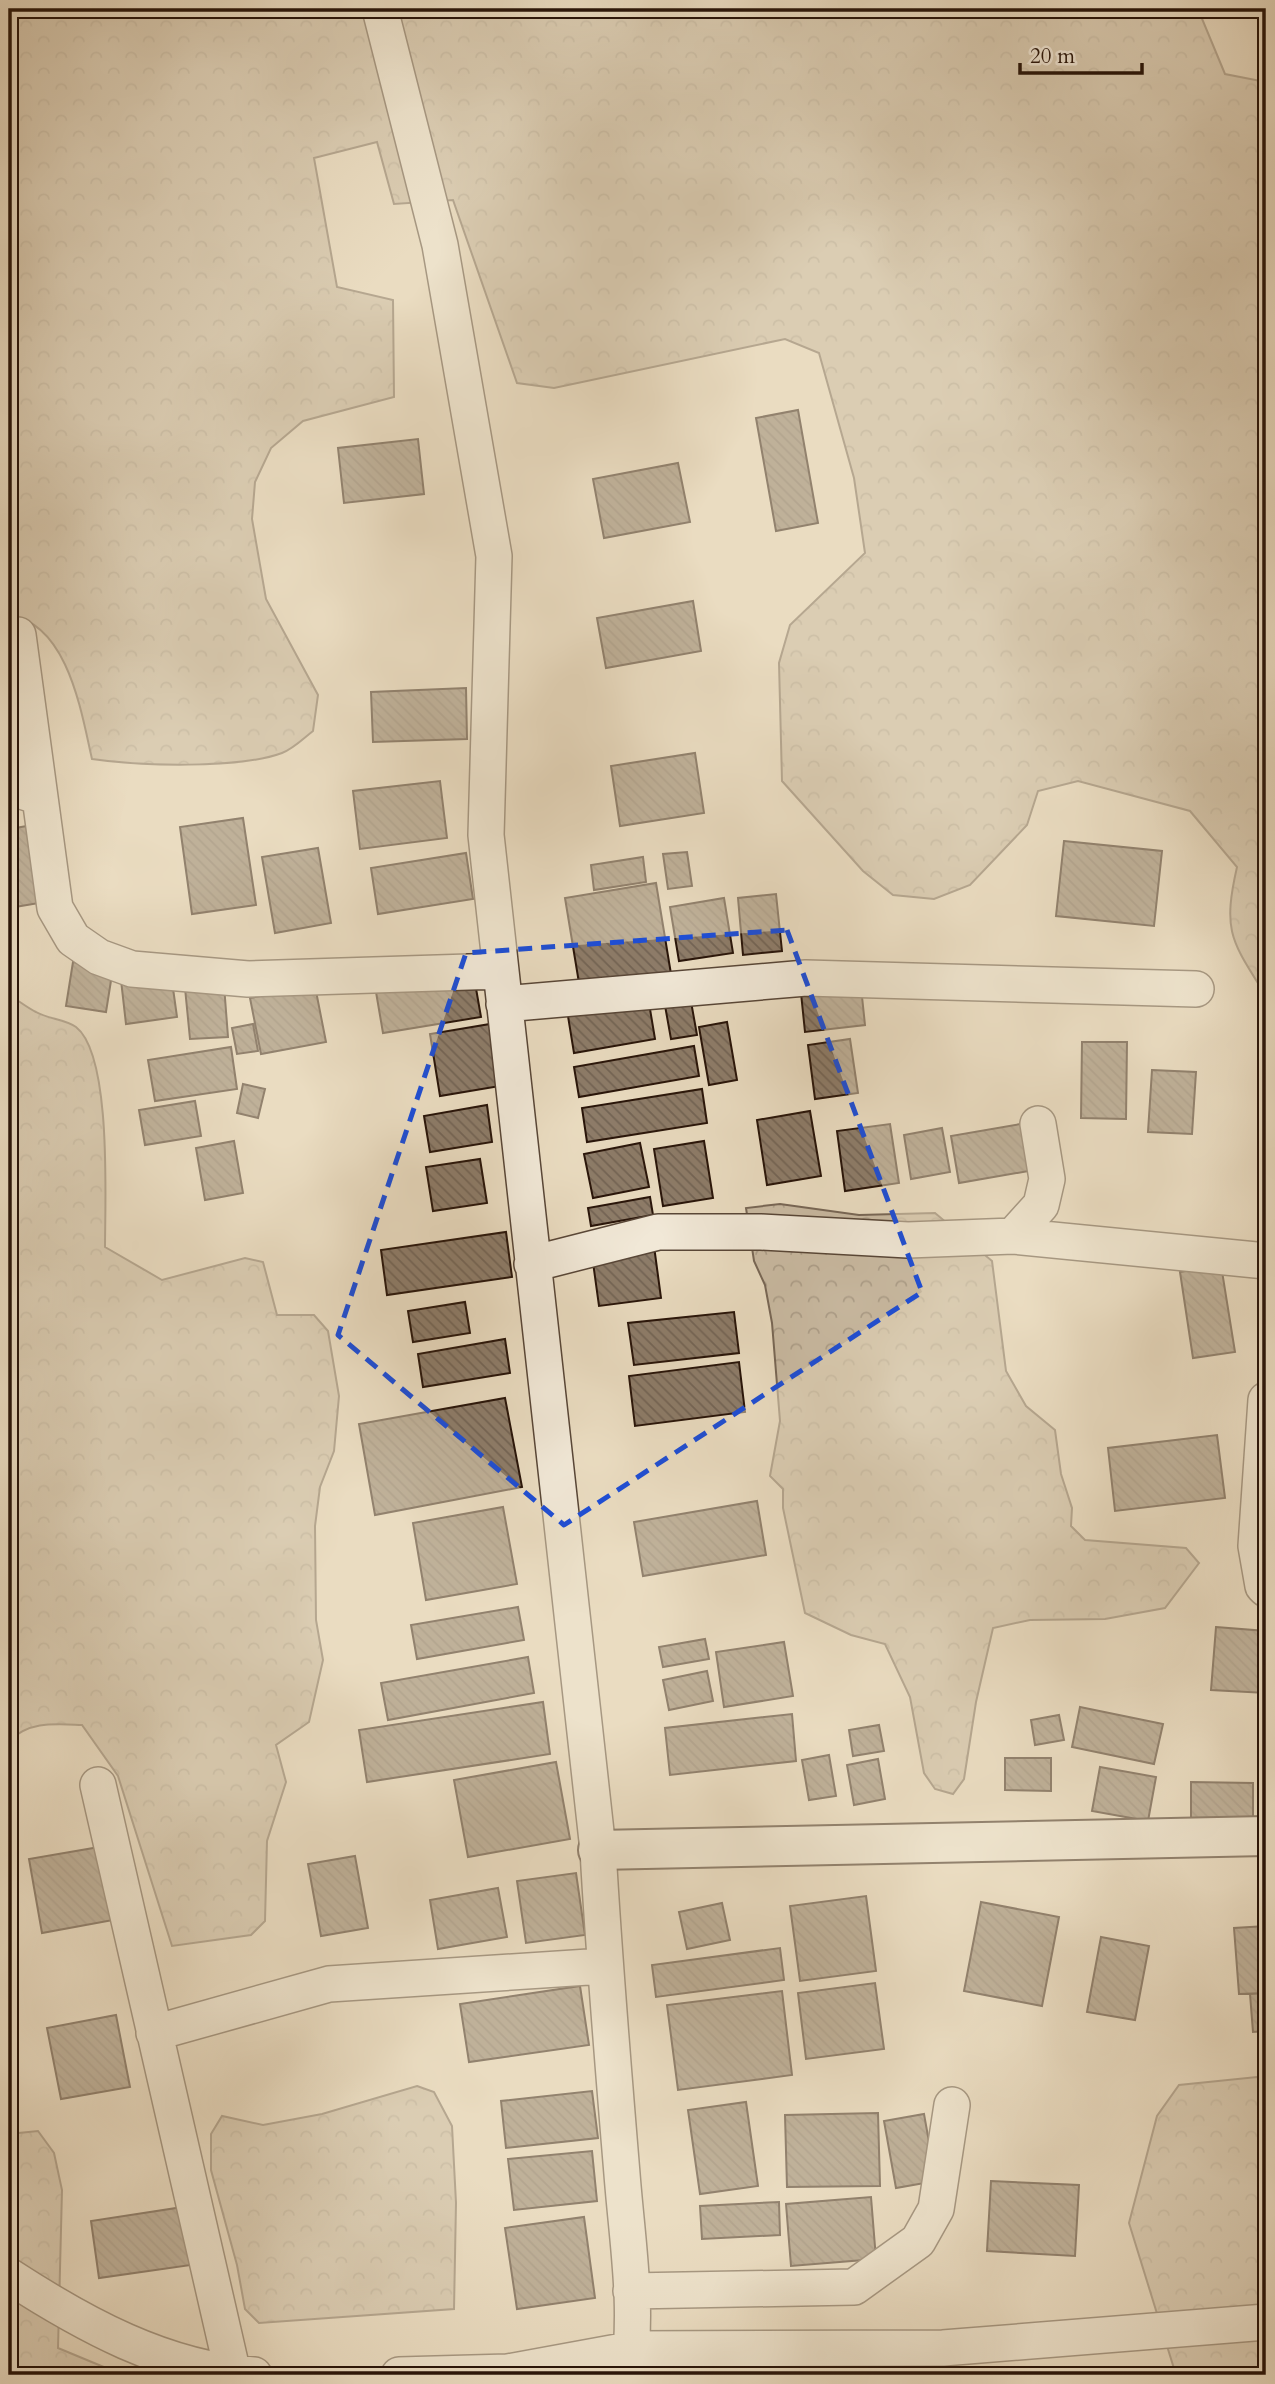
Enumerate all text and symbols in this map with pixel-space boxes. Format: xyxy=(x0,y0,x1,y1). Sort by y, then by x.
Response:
scale bar xyxy=(1020,32,1142,76)
text: 20 m xyxy=(1030,42,1075,71)

